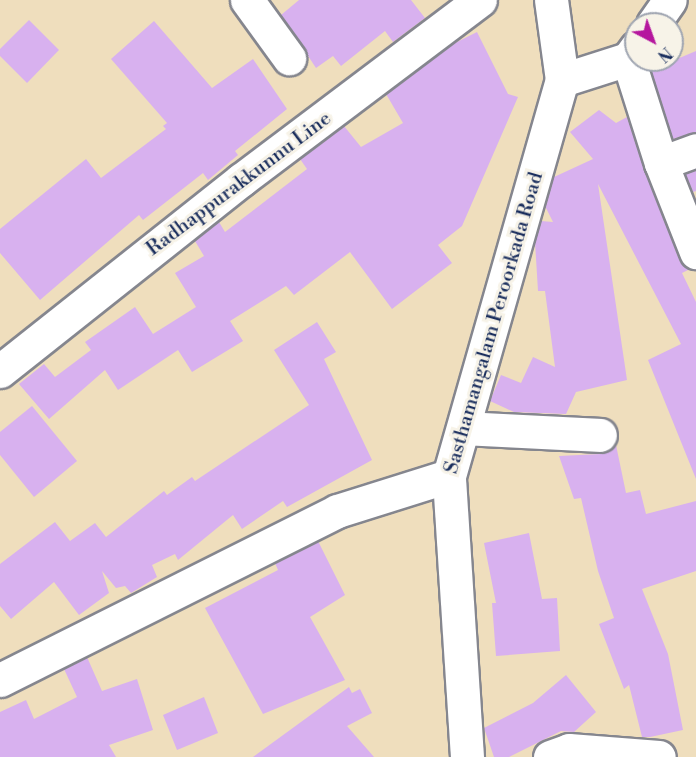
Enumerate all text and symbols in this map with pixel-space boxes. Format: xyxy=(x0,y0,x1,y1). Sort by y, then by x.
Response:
north arrow xyxy=(624,12,684,72)
text: N xyxy=(653,42,676,66)
street label: Radhappurakkunnu Line xyxy=(142,107,336,261)
street label: Sasthamangalam Peroorkada Road xyxy=(439,169,549,477)

